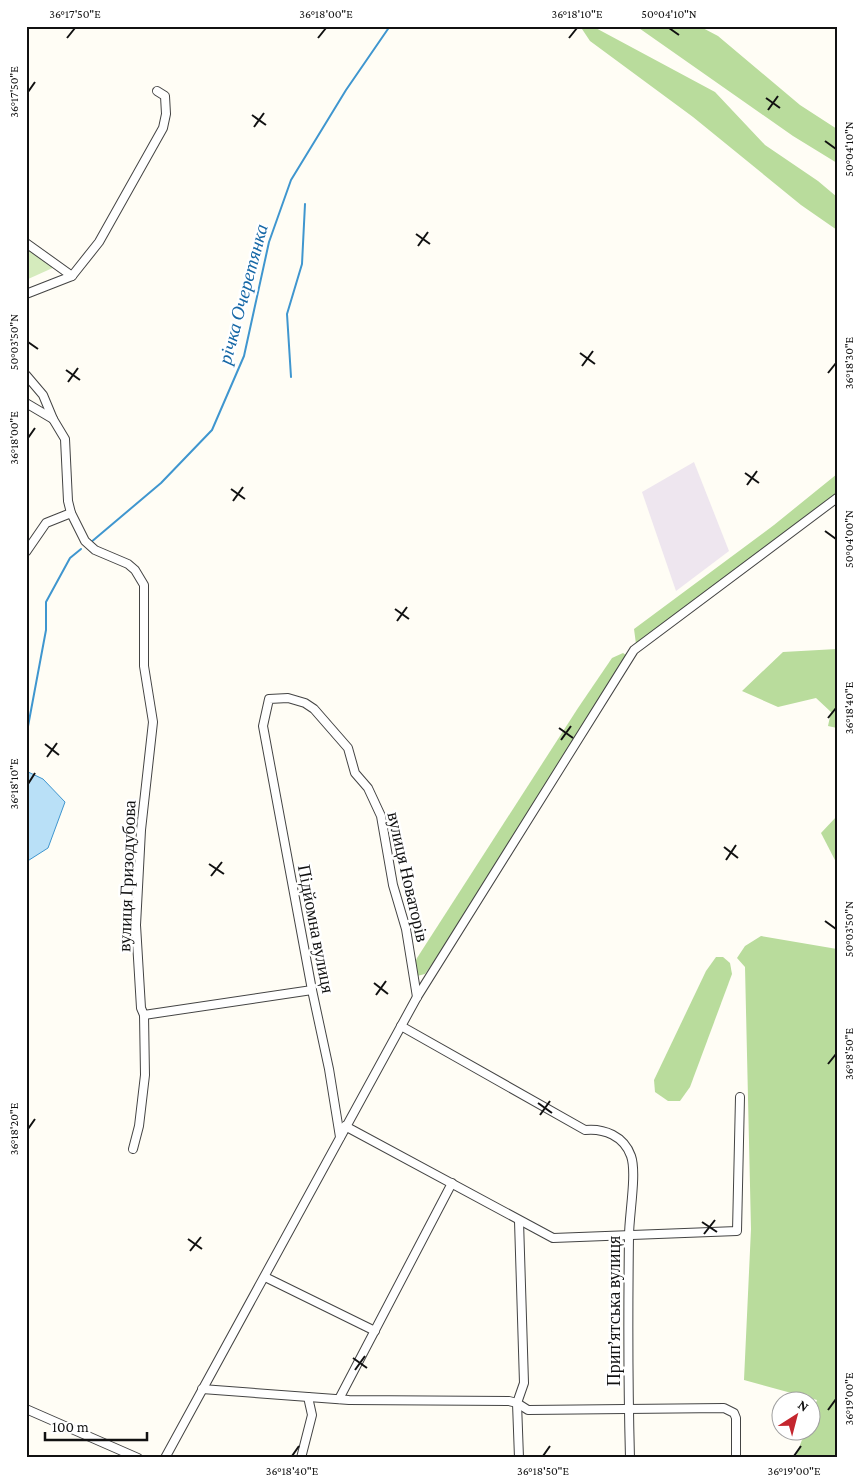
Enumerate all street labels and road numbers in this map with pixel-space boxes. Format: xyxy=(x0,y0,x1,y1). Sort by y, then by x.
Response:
street label: вулиця Гризодубова xyxy=(114,800,140,952)
street label: вулиця Новаторів xyxy=(383,810,433,944)
street label: Підйомна вулиця xyxy=(294,863,338,995)
street label: Прип’ятська вулиця xyxy=(604,1236,624,1386)

